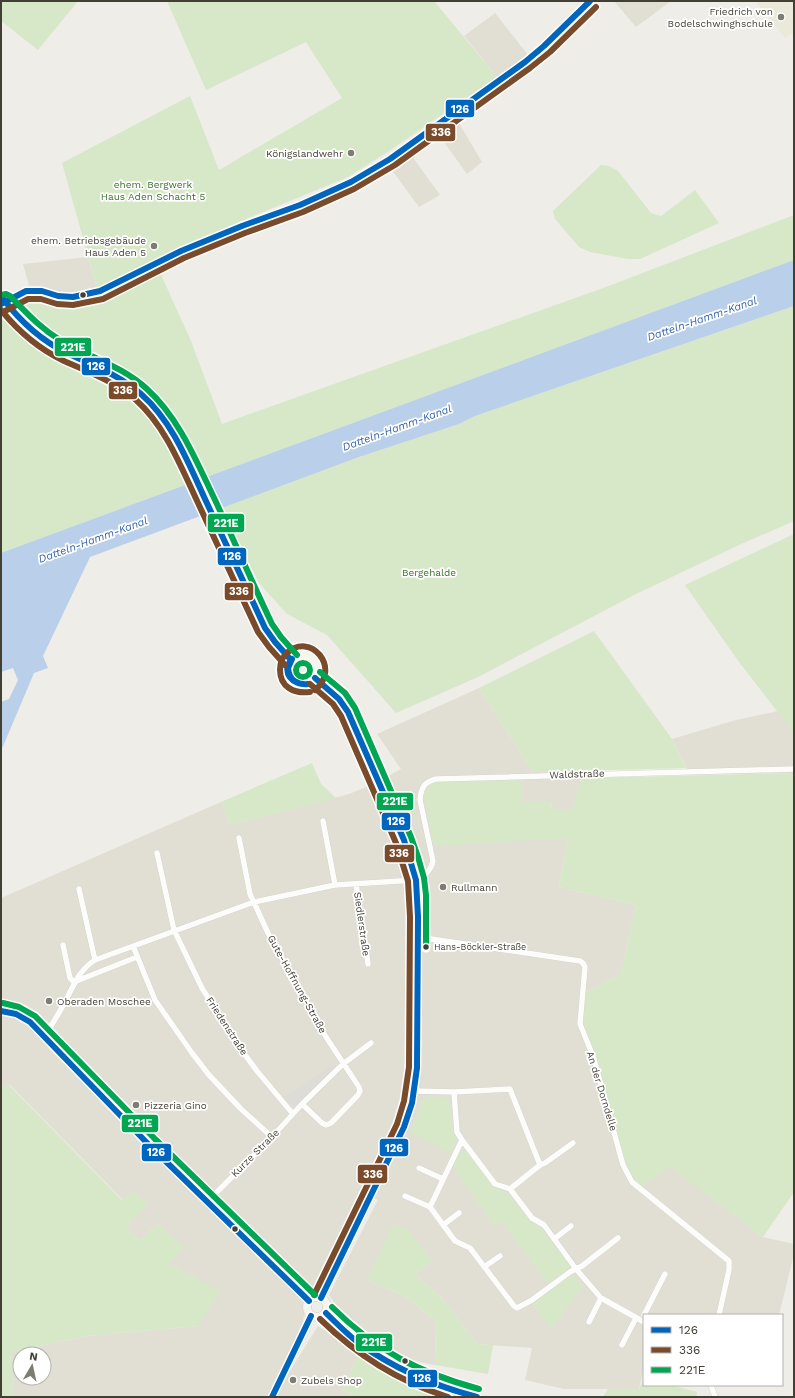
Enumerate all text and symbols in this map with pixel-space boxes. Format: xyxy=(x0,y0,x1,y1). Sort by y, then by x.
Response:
place label: Friedrich von Bodelschwinghschule xyxy=(668,6,773,29)
marker: Friedrich von Bodelschwinghschule xyxy=(776,12,786,22)
line badge: 126 xyxy=(445,99,475,118)
text: 126 xyxy=(451,103,469,116)
line badge: 336 xyxy=(425,123,456,142)
text: 336 xyxy=(431,126,451,139)
place label: Königslandwehr xyxy=(266,148,343,159)
marker: Königslandwehr xyxy=(346,148,356,158)
park label: ehem. Bergwerk Haus Aden Schacht 5 xyxy=(101,179,205,202)
place label: ehem. Betriebsgebäude Haus Aden 5 xyxy=(31,235,146,258)
marker: ehem. Betriebsgebäude Haus Aden 5 xyxy=(149,241,159,251)
unlabelled marker xyxy=(78,290,88,300)
water label: Datteln-Hamm-Kanal xyxy=(645,294,759,344)
line badge: 221E xyxy=(54,337,92,357)
text: 221E xyxy=(61,341,85,354)
line badge: 126 xyxy=(81,357,111,376)
text: 126 xyxy=(87,360,105,373)
line badge: 336 xyxy=(108,381,138,400)
text: 336 xyxy=(113,384,133,397)
water label: Datteln-Hamm-Kanal xyxy=(341,402,454,454)
line badge: 221E xyxy=(207,513,245,533)
water label: Datteln-Hamm-Kanal xyxy=(37,514,150,566)
text: 221E xyxy=(214,517,238,530)
line badge: 126 xyxy=(217,547,247,566)
text: 126 xyxy=(223,550,241,563)
park label: Bergehalde xyxy=(402,567,456,578)
line badge: 336 xyxy=(224,582,254,601)
text: 336 xyxy=(229,585,249,598)
street label: Waldstraße xyxy=(549,768,605,780)
line badge: 221E xyxy=(376,792,414,811)
text: 221E xyxy=(383,795,407,808)
line badge: 126 xyxy=(381,812,411,831)
text: 126 xyxy=(387,815,405,828)
line badge: 336 xyxy=(384,844,415,863)
text: 336 xyxy=(389,847,409,860)
marker: Rullmann xyxy=(438,882,448,892)
place label: Rullmann xyxy=(451,882,497,893)
street label: Siedlerstraße xyxy=(352,891,372,957)
street label: Gute-Hoffnung-Straße xyxy=(265,933,329,1035)
marker: Hans-Böckler-Straße xyxy=(421,942,431,952)
place label: Hans-Böckler-Straße xyxy=(434,942,526,952)
street label: Friedenstraße xyxy=(204,995,250,1057)
marker: Oberaden Moschee xyxy=(44,996,54,1006)
place label: Oberaden Moschee xyxy=(57,996,151,1007)
street label: An der Dorndelle xyxy=(585,1050,619,1132)
marker: Pizzeria Gino xyxy=(131,1100,141,1110)
place label: Pizzeria Gino xyxy=(144,1100,207,1111)
line badge: 221E xyxy=(121,1114,159,1133)
text: 221E xyxy=(128,1117,152,1130)
street label: Kurze Straße xyxy=(229,1127,281,1179)
line badge: 126 xyxy=(379,1138,409,1157)
text: 126 xyxy=(385,1142,403,1155)
line badge: 126 xyxy=(141,1143,172,1162)
text: 126 xyxy=(147,1146,165,1159)
line badge: 336 xyxy=(357,1164,388,1184)
text: 336 xyxy=(363,1168,383,1181)
unlabelled marker xyxy=(230,1224,240,1234)
legend xyxy=(643,1314,783,1386)
text: 126 xyxy=(679,1323,698,1337)
line badge: 221E xyxy=(355,1333,393,1352)
text: 221E xyxy=(362,1336,386,1349)
text: 336 xyxy=(679,1343,700,1357)
north arrow xyxy=(12,1346,52,1386)
text: N xyxy=(28,1350,39,1364)
unlabelled marker xyxy=(400,1356,410,1366)
text: 221E xyxy=(679,1363,706,1377)
line badge: 126 xyxy=(407,1369,438,1388)
text: 126 xyxy=(413,1372,431,1385)
marker: Zubels Shop xyxy=(288,1375,298,1385)
place label: Zubels Shop xyxy=(301,1375,362,1386)

